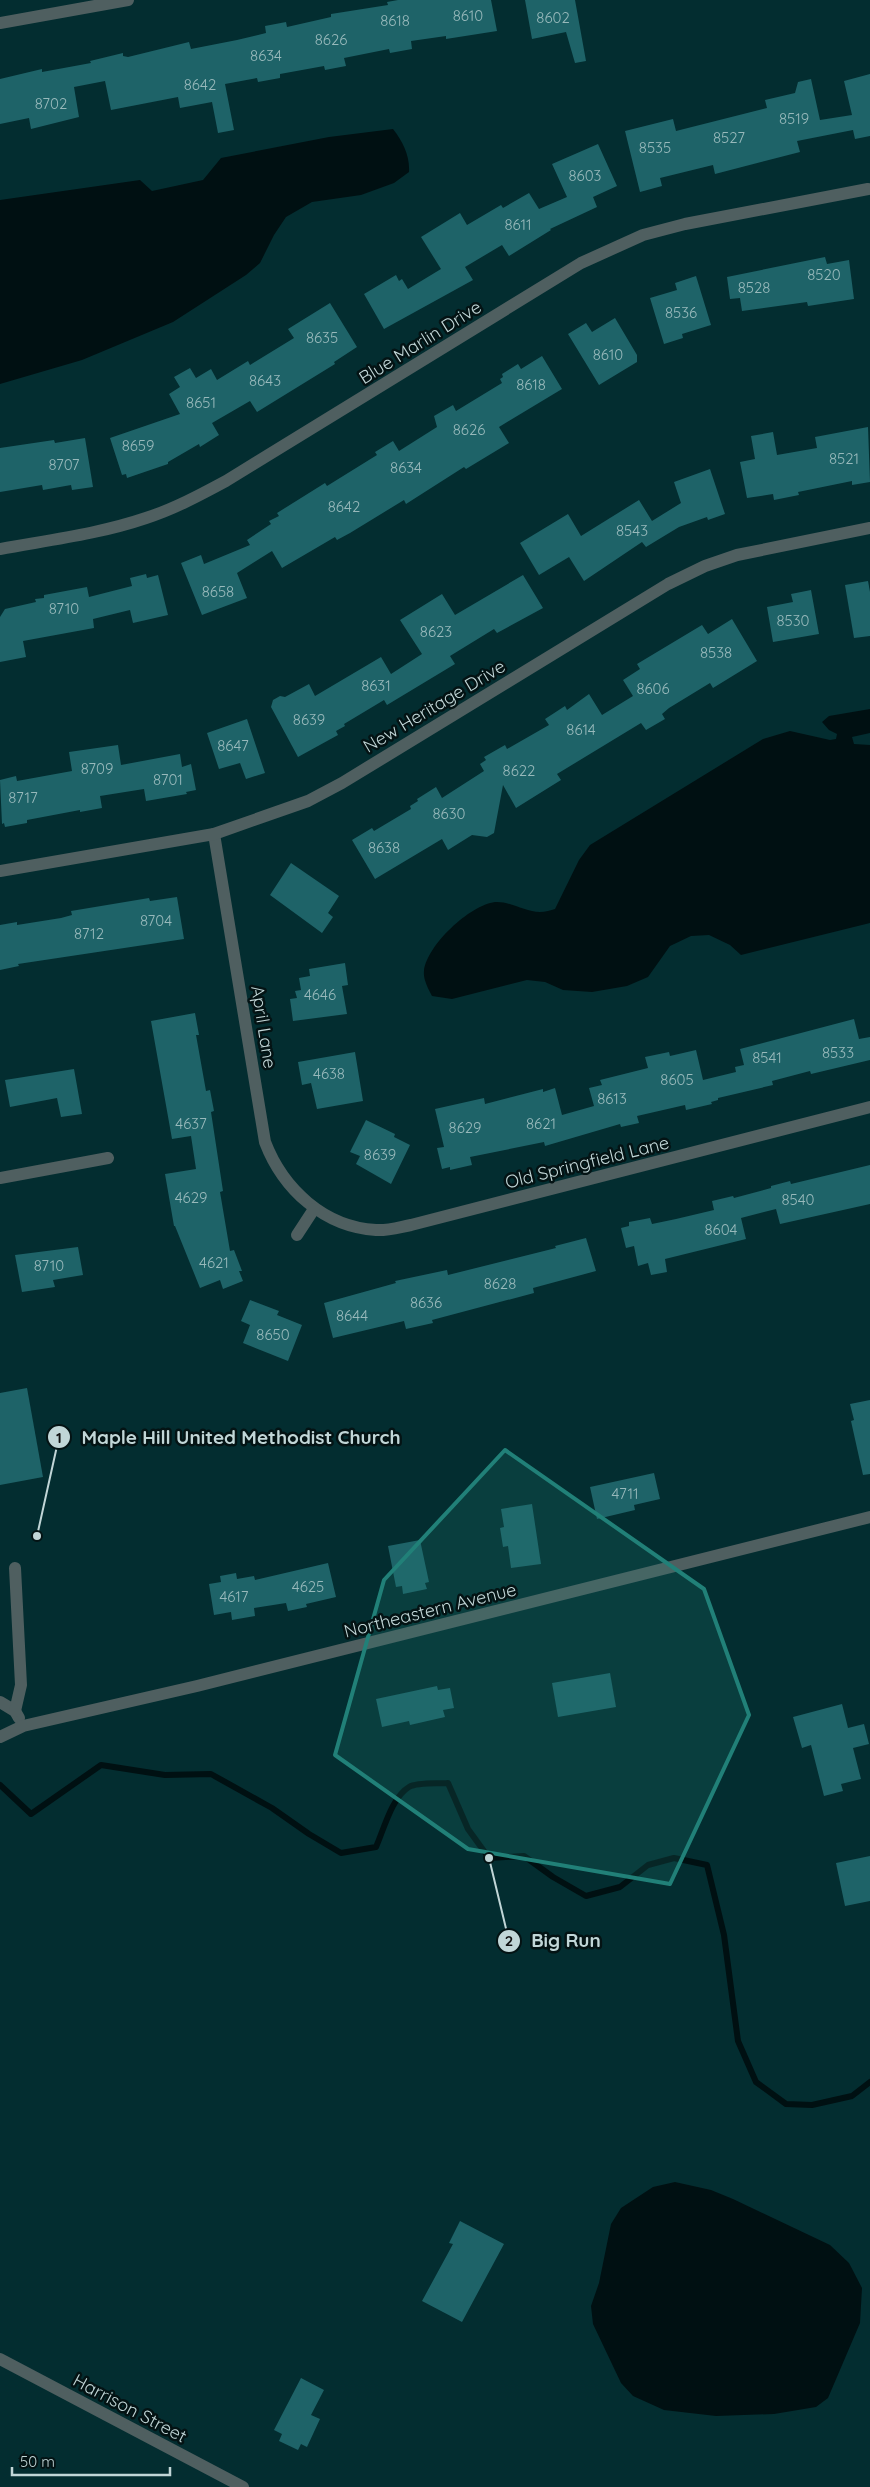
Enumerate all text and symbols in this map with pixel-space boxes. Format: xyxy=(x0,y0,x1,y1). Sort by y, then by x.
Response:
house number: 8610 xyxy=(453,6,483,25)
house number: 8602 xyxy=(536,8,570,27)
house number: 8618 xyxy=(380,11,410,30)
house number: 8626 xyxy=(315,30,347,49)
house number: 8634 xyxy=(250,46,282,65)
house number: 8642 xyxy=(184,75,216,94)
house number: 8702 xyxy=(35,94,67,113)
house number: 8519 xyxy=(779,109,809,128)
house number: 8527 xyxy=(713,128,745,147)
house number: 8535 xyxy=(639,138,671,157)
house number: 8603 xyxy=(569,166,602,185)
house number: 8611 xyxy=(504,215,532,234)
house number: 8520 xyxy=(807,265,841,284)
house number: 8528 xyxy=(738,278,770,297)
street label: Blue Marlin Drive xyxy=(354,295,486,389)
house number: 8536 xyxy=(665,303,697,322)
house number: 8635 xyxy=(306,328,338,347)
house number: 8610 xyxy=(593,345,623,364)
house number: 8643 xyxy=(249,371,281,390)
house number: 8618 xyxy=(516,375,546,394)
house number: 8651 xyxy=(186,393,216,412)
house number: 8626 xyxy=(453,420,485,439)
house number: 8659 xyxy=(122,436,154,455)
house number: 8521 xyxy=(829,449,859,468)
house number: 8707 xyxy=(48,455,80,474)
house number: 8634 xyxy=(390,458,422,477)
house number: 8642 xyxy=(328,497,360,516)
house number: 8543 xyxy=(616,521,648,540)
house number: 8658 xyxy=(202,582,234,601)
house number: 8710 xyxy=(49,599,79,618)
house number: 8530 xyxy=(776,611,810,630)
house number: 8623 xyxy=(420,622,452,641)
house number: 8538 xyxy=(700,643,732,662)
street label: New Heritage Drive xyxy=(359,654,509,758)
house number: 8631 xyxy=(361,676,391,695)
house number: 8606 xyxy=(636,679,670,698)
house number: 8639 xyxy=(293,710,325,729)
house number: 8614 xyxy=(566,720,596,739)
house number: 8647 xyxy=(217,736,249,755)
house number: 8709 xyxy=(81,759,113,778)
house number: 8622 xyxy=(503,761,535,780)
house number: 8701 xyxy=(153,770,183,789)
house number: 8717 xyxy=(8,788,38,807)
house number: 8630 xyxy=(433,804,466,823)
house number: 8638 xyxy=(368,838,400,857)
house number: 8704 xyxy=(140,911,172,930)
house number: 8712 xyxy=(74,924,104,943)
street label: April Lane xyxy=(246,984,282,1070)
house number: 4646 xyxy=(304,985,336,1004)
house number: 8533 xyxy=(822,1043,854,1062)
house number: 8541 xyxy=(752,1048,782,1067)
house number: 4638 xyxy=(313,1064,345,1083)
house number: 8605 xyxy=(660,1070,694,1089)
house number: 8613 xyxy=(597,1089,627,1108)
house number: 4637 xyxy=(175,1114,207,1133)
house number: 8621 xyxy=(526,1114,556,1133)
house number: 8629 xyxy=(449,1118,481,1137)
street label: Old Springfield Lane xyxy=(503,1130,671,1194)
house number: 8639 xyxy=(364,1145,396,1164)
house number: 4629 xyxy=(175,1188,207,1207)
house number: 8540 xyxy=(781,1190,815,1209)
house number: 8604 xyxy=(704,1220,738,1239)
house number: 4621 xyxy=(199,1253,229,1272)
house number: 8710 xyxy=(34,1256,64,1275)
house number: 8628 xyxy=(484,1274,516,1293)
house number: 8636 xyxy=(410,1293,442,1312)
house number: 8644 xyxy=(336,1306,368,1325)
house number: 8650 xyxy=(256,1325,290,1344)
callout: Maple Hill United Methodist Church xyxy=(46,1420,411,1454)
text: Maple Hill United Methodist Church xyxy=(81,1425,401,1449)
text: 1 xyxy=(56,1428,62,1447)
house number: 4711 xyxy=(612,1484,638,1503)
house number: 4625 xyxy=(292,1577,324,1596)
street label: Northeastern Avenue xyxy=(341,1577,519,1643)
house number: 4617 xyxy=(219,1587,249,1606)
callout: Big Run xyxy=(496,1924,611,1958)
text: Big Run xyxy=(531,1928,601,1952)
text: 2 xyxy=(505,1931,513,1950)
street label: Harrison Street xyxy=(69,2368,191,2448)
scale bar xyxy=(12,2444,170,2476)
text: 50 m xyxy=(20,2452,55,2471)

